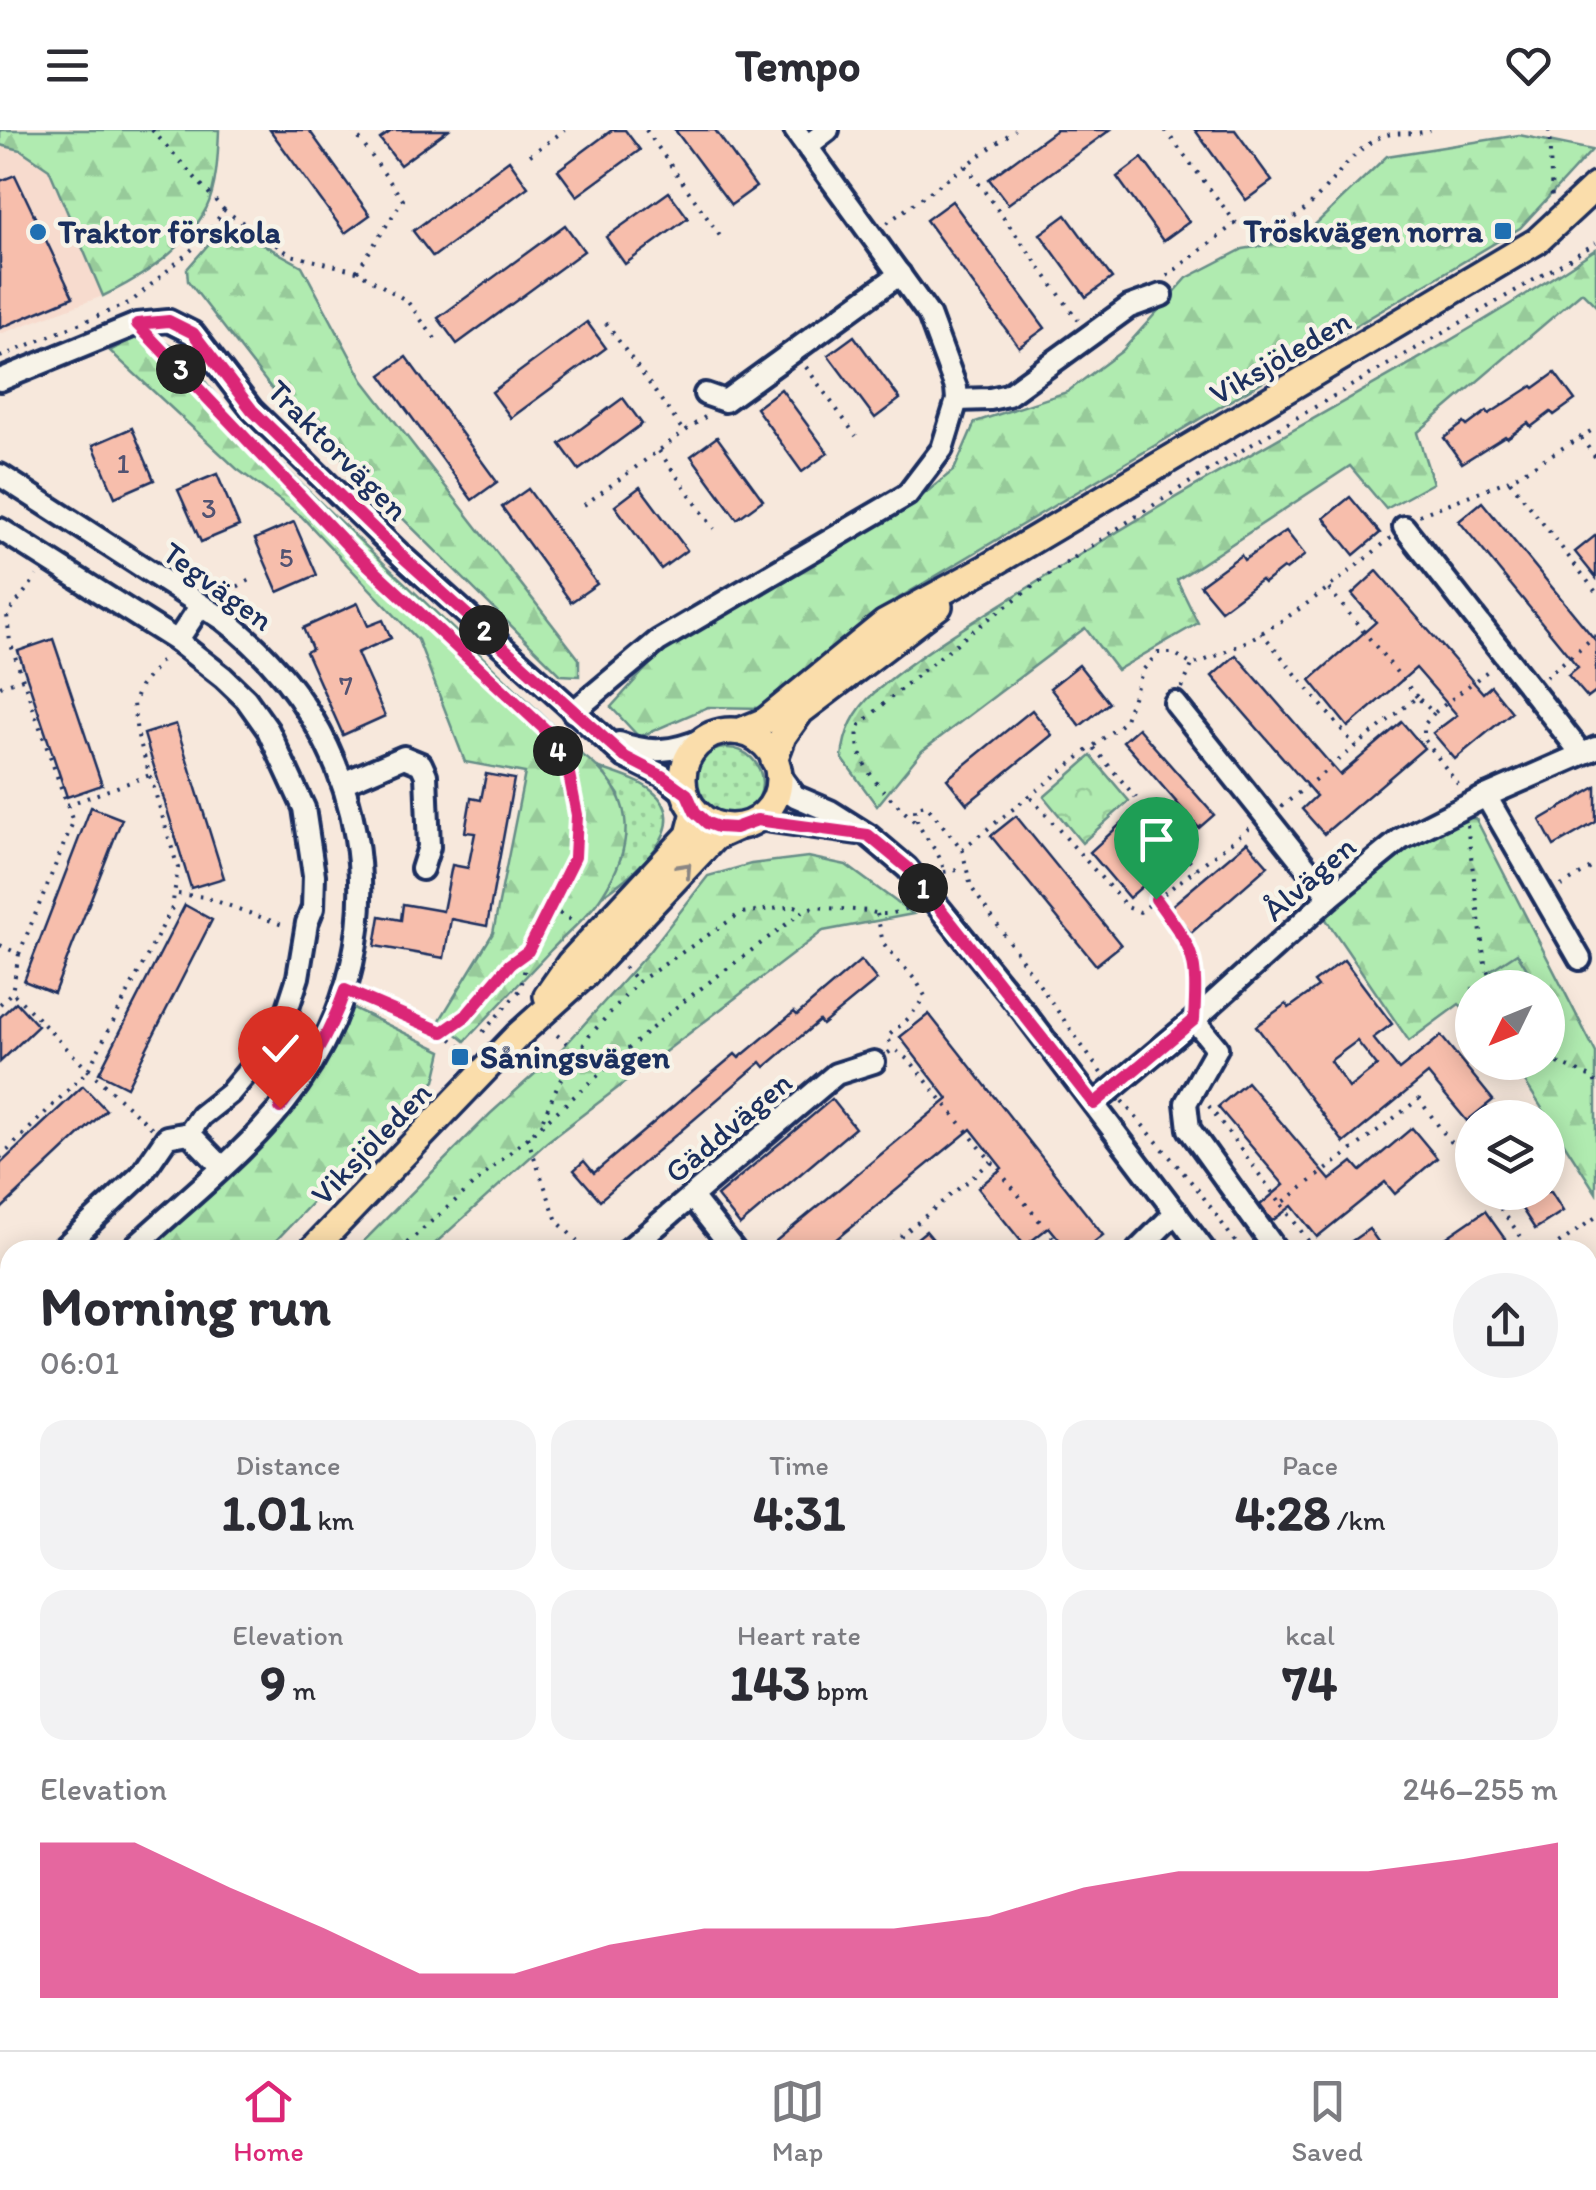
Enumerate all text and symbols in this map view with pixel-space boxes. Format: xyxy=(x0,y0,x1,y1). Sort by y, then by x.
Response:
icon: menu xyxy=(40,38,95,93)
text: Tempo xyxy=(735,38,861,92)
icon: heart xyxy=(1501,38,1556,93)
place label: Tröskvägen norra xyxy=(1243,212,1483,250)
place label: Traktor förskola xyxy=(57,213,281,251)
marker: Tröskvägen norra xyxy=(1492,220,1514,242)
marker: Traktor förskola xyxy=(27,221,49,243)
street label: Viksjöleden xyxy=(1202,301,1358,413)
pin: 3 xyxy=(156,344,206,394)
text: 3 xyxy=(173,352,189,386)
street label: Traktorvägen xyxy=(260,372,416,528)
house number: 1 xyxy=(117,446,130,480)
house number: 3 xyxy=(201,491,217,525)
street label: Tegvägen xyxy=(155,533,281,639)
house number: 5 xyxy=(279,540,293,574)
pin: 2 xyxy=(459,605,509,655)
text: 2 xyxy=(477,613,491,647)
house number: 7 xyxy=(339,668,353,702)
pin: 4 xyxy=(533,726,583,776)
text: 4 xyxy=(550,734,566,768)
pin xyxy=(1114,797,1199,900)
icon: arrive xyxy=(1129,812,1184,867)
street label: Ålvägen xyxy=(1255,827,1363,929)
one-way arrow xyxy=(673,862,691,881)
pin: 1 xyxy=(898,863,948,913)
text: 1 xyxy=(917,871,930,905)
north arrow xyxy=(1455,970,1565,1080)
map controls xyxy=(1455,970,1565,1210)
pin xyxy=(238,1006,323,1109)
icon: check xyxy=(253,1021,308,1076)
place label: Såningsvägen xyxy=(480,1038,671,1076)
marker: Såningsvägen xyxy=(449,1046,471,1068)
street label: Gäddvägen xyxy=(657,1063,799,1191)
street label: Viksjöleden xyxy=(303,1073,439,1213)
button: layers xyxy=(1455,1100,1565,1210)
text: Morning run xyxy=(40,1273,331,1339)
button: share xyxy=(1453,1273,1558,1378)
text: 06:01 xyxy=(40,1344,119,1382)
text: Distance xyxy=(236,1448,340,1482)
text: Time xyxy=(769,1448,829,1482)
text: Pace xyxy=(1282,1448,1338,1482)
text: 1.01 xyxy=(222,1482,311,1543)
text: 4:31 xyxy=(753,1482,845,1543)
text: 4:28 xyxy=(1234,1482,1330,1543)
text: km xyxy=(311,1503,354,1537)
text: /km xyxy=(1330,1503,1386,1537)
text: Elevation xyxy=(232,1618,344,1652)
text: Heart rate xyxy=(737,1618,861,1652)
text: kcal xyxy=(1285,1618,1335,1652)
text: 9 xyxy=(260,1652,286,1713)
text: 143 xyxy=(730,1652,810,1713)
text: 74 xyxy=(1283,1652,1337,1713)
text: m xyxy=(286,1673,316,1707)
text: bpm xyxy=(810,1673,868,1707)
text: Elevation xyxy=(40,1770,167,1808)
text: 246–255 m xyxy=(1403,1770,1558,1808)
tab: Home xyxy=(233,2074,304,2168)
tab: Map xyxy=(770,2074,825,2168)
tab: Saved xyxy=(1291,2074,1363,2168)

